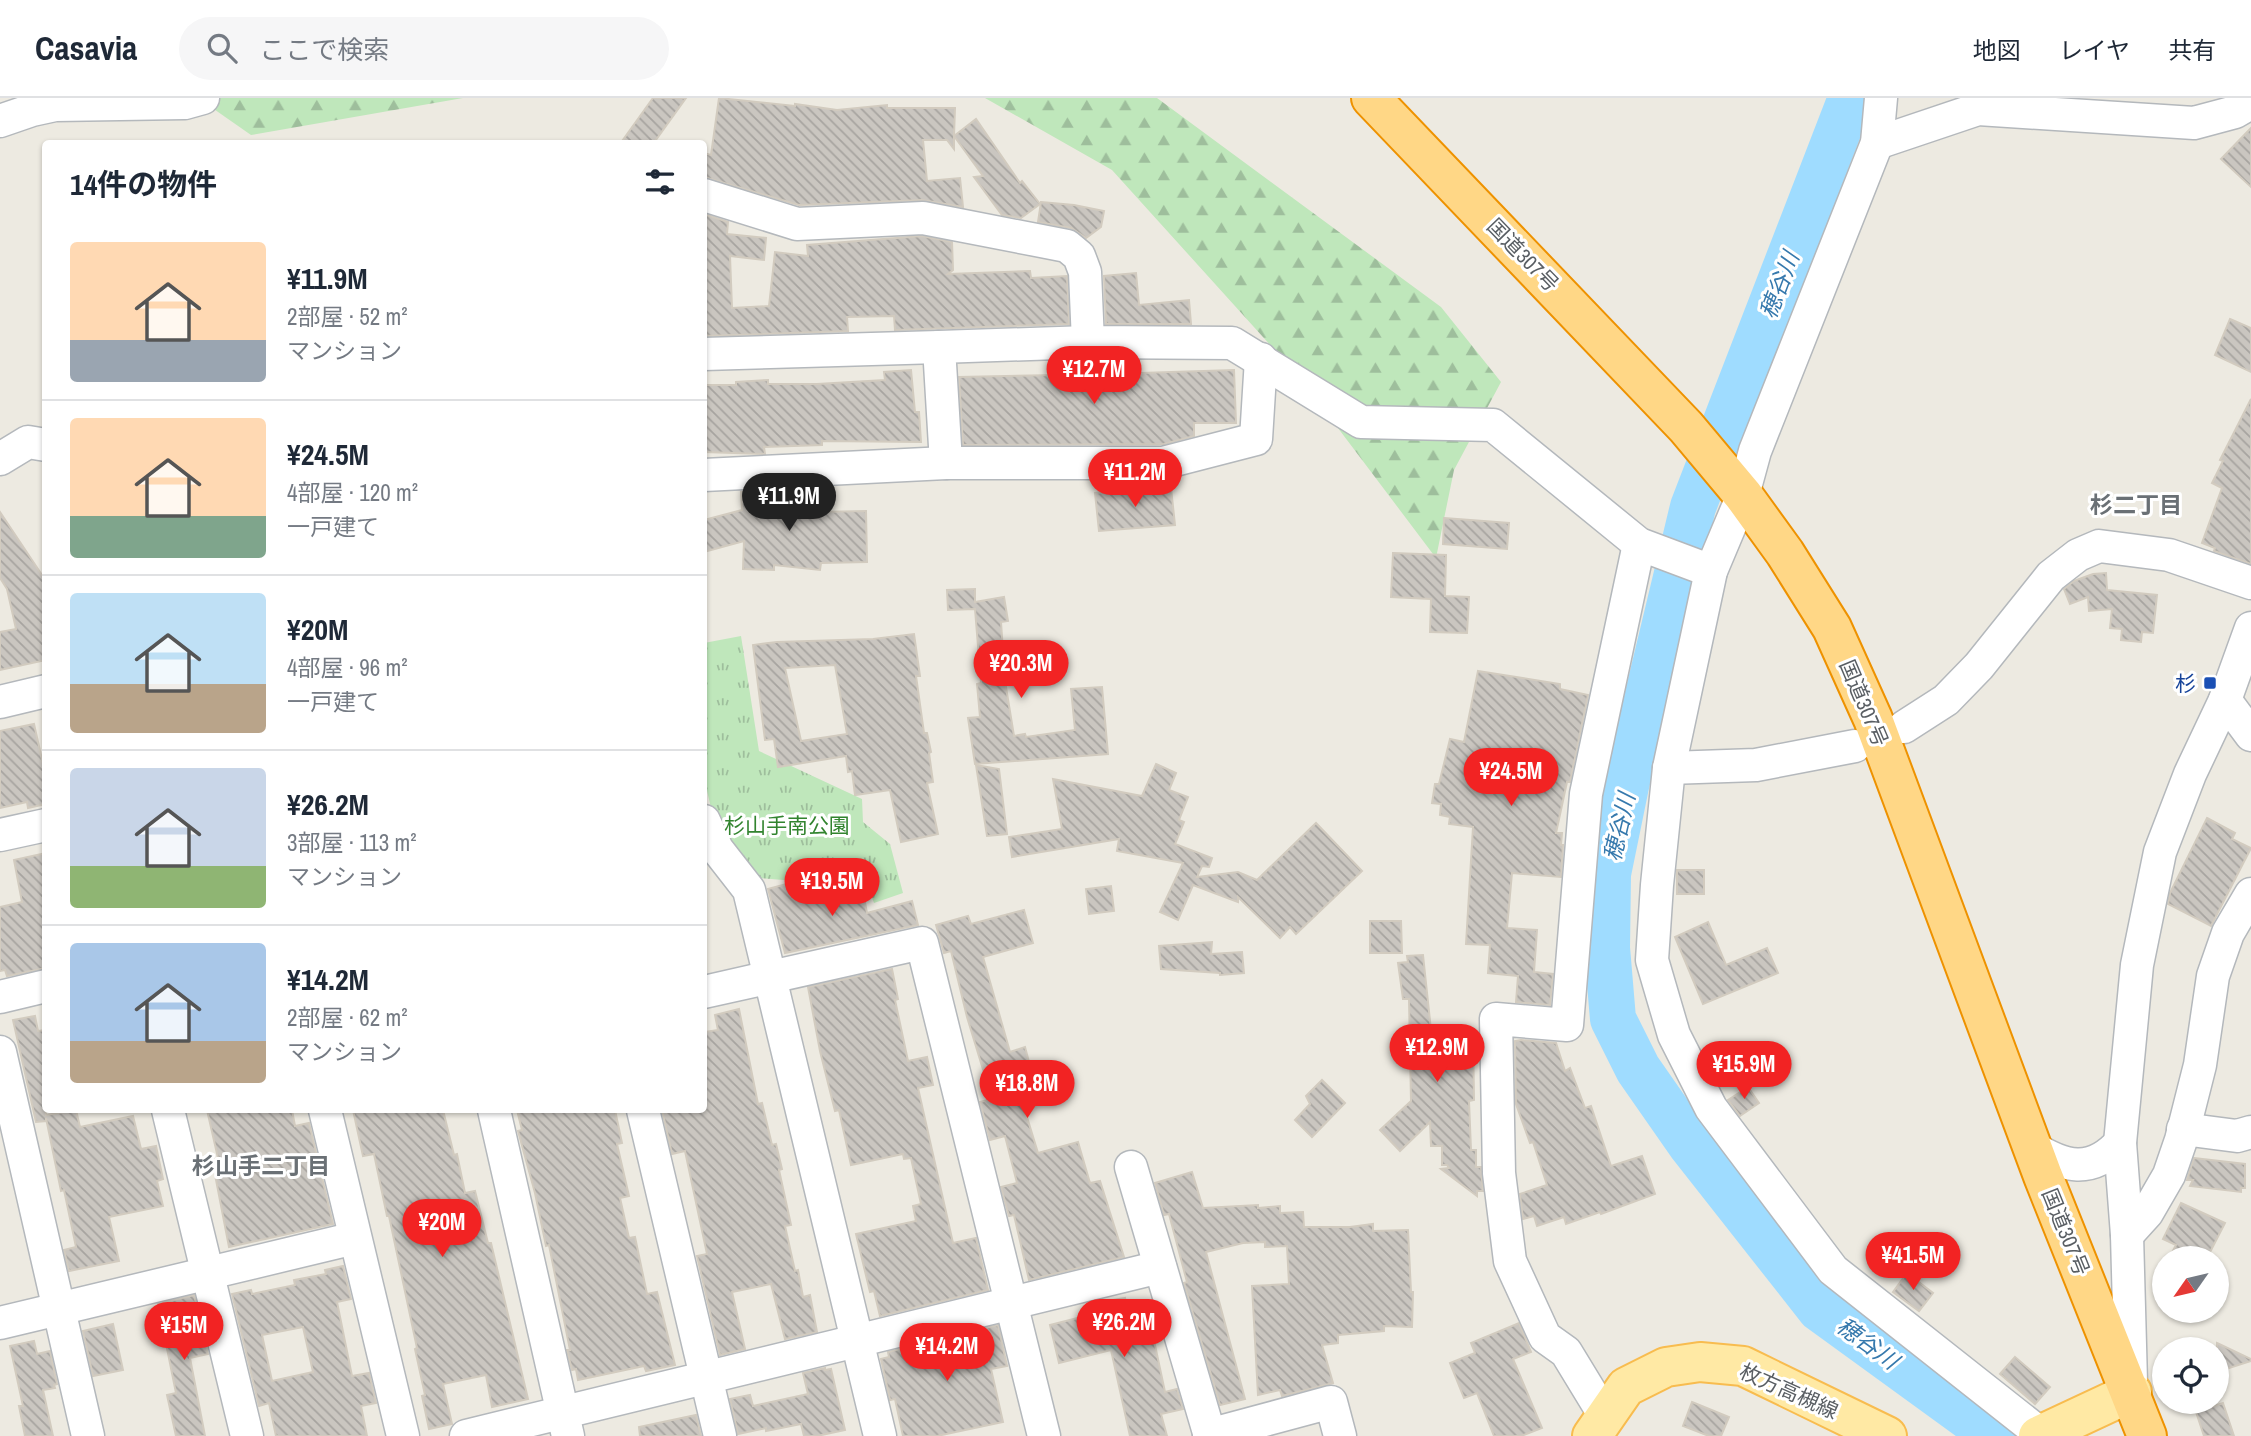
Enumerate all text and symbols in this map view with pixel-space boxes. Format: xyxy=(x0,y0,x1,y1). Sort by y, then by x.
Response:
search box xyxy=(179,17,669,80)
text: Casavia xyxy=(35,26,137,70)
icon: search xyxy=(203,29,241,67)
text: ここで検索 xyxy=(259,32,389,67)
text: 地図 xyxy=(1973,34,2021,66)
text: レイヤ xyxy=(2059,34,2130,66)
text: 共有 xyxy=(2168,34,2216,66)
icon: filters xyxy=(641,163,679,201)
text: 14件の物件 xyxy=(70,164,217,204)
street label: 国道307号 xyxy=(1481,212,1565,298)
water label: 穂谷川 xyxy=(1752,244,1807,323)
text: ¥11.9M xyxy=(287,258,368,298)
icon: home xyxy=(126,270,210,354)
text: 2部屋 · 52 m² xyxy=(287,301,407,332)
text: マンション xyxy=(287,335,402,366)
pin: ¥12.7M xyxy=(1037,346,1151,406)
text: ¥12.7M xyxy=(1063,353,1125,384)
text: ¥24.5M xyxy=(287,434,369,474)
icon: home xyxy=(126,446,210,530)
pin: ¥11.2M xyxy=(1078,450,1192,509)
text: ¥11.2M xyxy=(1104,456,1166,487)
pin: ¥11.9M xyxy=(732,474,846,533)
text: 4部屋 · 120 m² xyxy=(287,477,418,508)
text: ¥11.9M xyxy=(758,480,820,511)
district label: 杉二丁目 xyxy=(2090,489,2182,520)
text: 一戸建て xyxy=(287,511,379,542)
text: ¥20M xyxy=(287,609,349,649)
icon: home xyxy=(126,621,210,705)
pin: ¥20.3M xyxy=(964,640,1078,700)
text: ¥20.3M xyxy=(990,647,1052,678)
text: 4部屋 · 96 m² xyxy=(287,652,407,683)
street label: 国道307号 xyxy=(1833,655,1895,751)
place label: 杉 xyxy=(2175,669,2196,698)
marker: 杉 xyxy=(2202,675,2218,691)
text: 一戸建て xyxy=(287,686,379,717)
pin: ¥24.5M xyxy=(1454,748,1568,808)
text: ¥24.5M xyxy=(1480,755,1542,786)
text: ¥26.2M xyxy=(287,784,369,824)
water label: 穂谷川 xyxy=(1596,787,1643,864)
icon: home xyxy=(126,796,210,880)
park label: 杉山手南公園 xyxy=(724,811,850,840)
text: 3部屋 · 113 m² xyxy=(287,827,417,858)
pin: ¥19.5M xyxy=(775,858,889,918)
text: マンション xyxy=(287,861,402,892)
text: ¥19.5M xyxy=(801,865,863,896)
text: ¥14.2M xyxy=(287,959,369,999)
icon: home xyxy=(126,971,210,1055)
text: 2部屋 · 62 m² xyxy=(287,1002,407,1033)
pin: ¥12.9M xyxy=(1380,1024,1494,1084)
text: ¥12.9M xyxy=(1406,1031,1468,1062)
text: マンション xyxy=(287,1036,402,1067)
pin: ¥15.9M xyxy=(1687,1042,1801,1101)
text: ¥15.9M xyxy=(1713,1048,1775,1079)
pin: ¥18.8M xyxy=(970,1060,1084,1120)
text: ¥18.8M xyxy=(996,1067,1058,1098)
district label: 杉山手二丁目 xyxy=(192,1150,330,1181)
street label: 国道307号 xyxy=(2035,1184,2097,1280)
pin: ¥20M xyxy=(401,1200,483,1259)
text: ¥20M xyxy=(418,1206,466,1237)
pin: ¥41.5M xyxy=(1856,1232,1970,1292)
text: ¥41.5M xyxy=(1882,1239,1944,1270)
north arrow xyxy=(2152,1246,2230,1323)
map controls xyxy=(2152,1246,2229,1414)
pin: ¥26.2M xyxy=(1067,1300,1181,1359)
pin: ¥15M xyxy=(143,1302,225,1362)
text: ¥26.2M xyxy=(1093,1306,1155,1337)
text: ¥15M xyxy=(160,1309,208,1340)
water label: 穂谷川 xyxy=(1831,1310,1907,1378)
pin: ¥14.2M xyxy=(890,1324,1004,1383)
text: ¥14.2M xyxy=(916,1330,978,1361)
button: locate xyxy=(2152,1337,2229,1414)
street label: 枚方高槻線 xyxy=(1735,1356,1843,1426)

